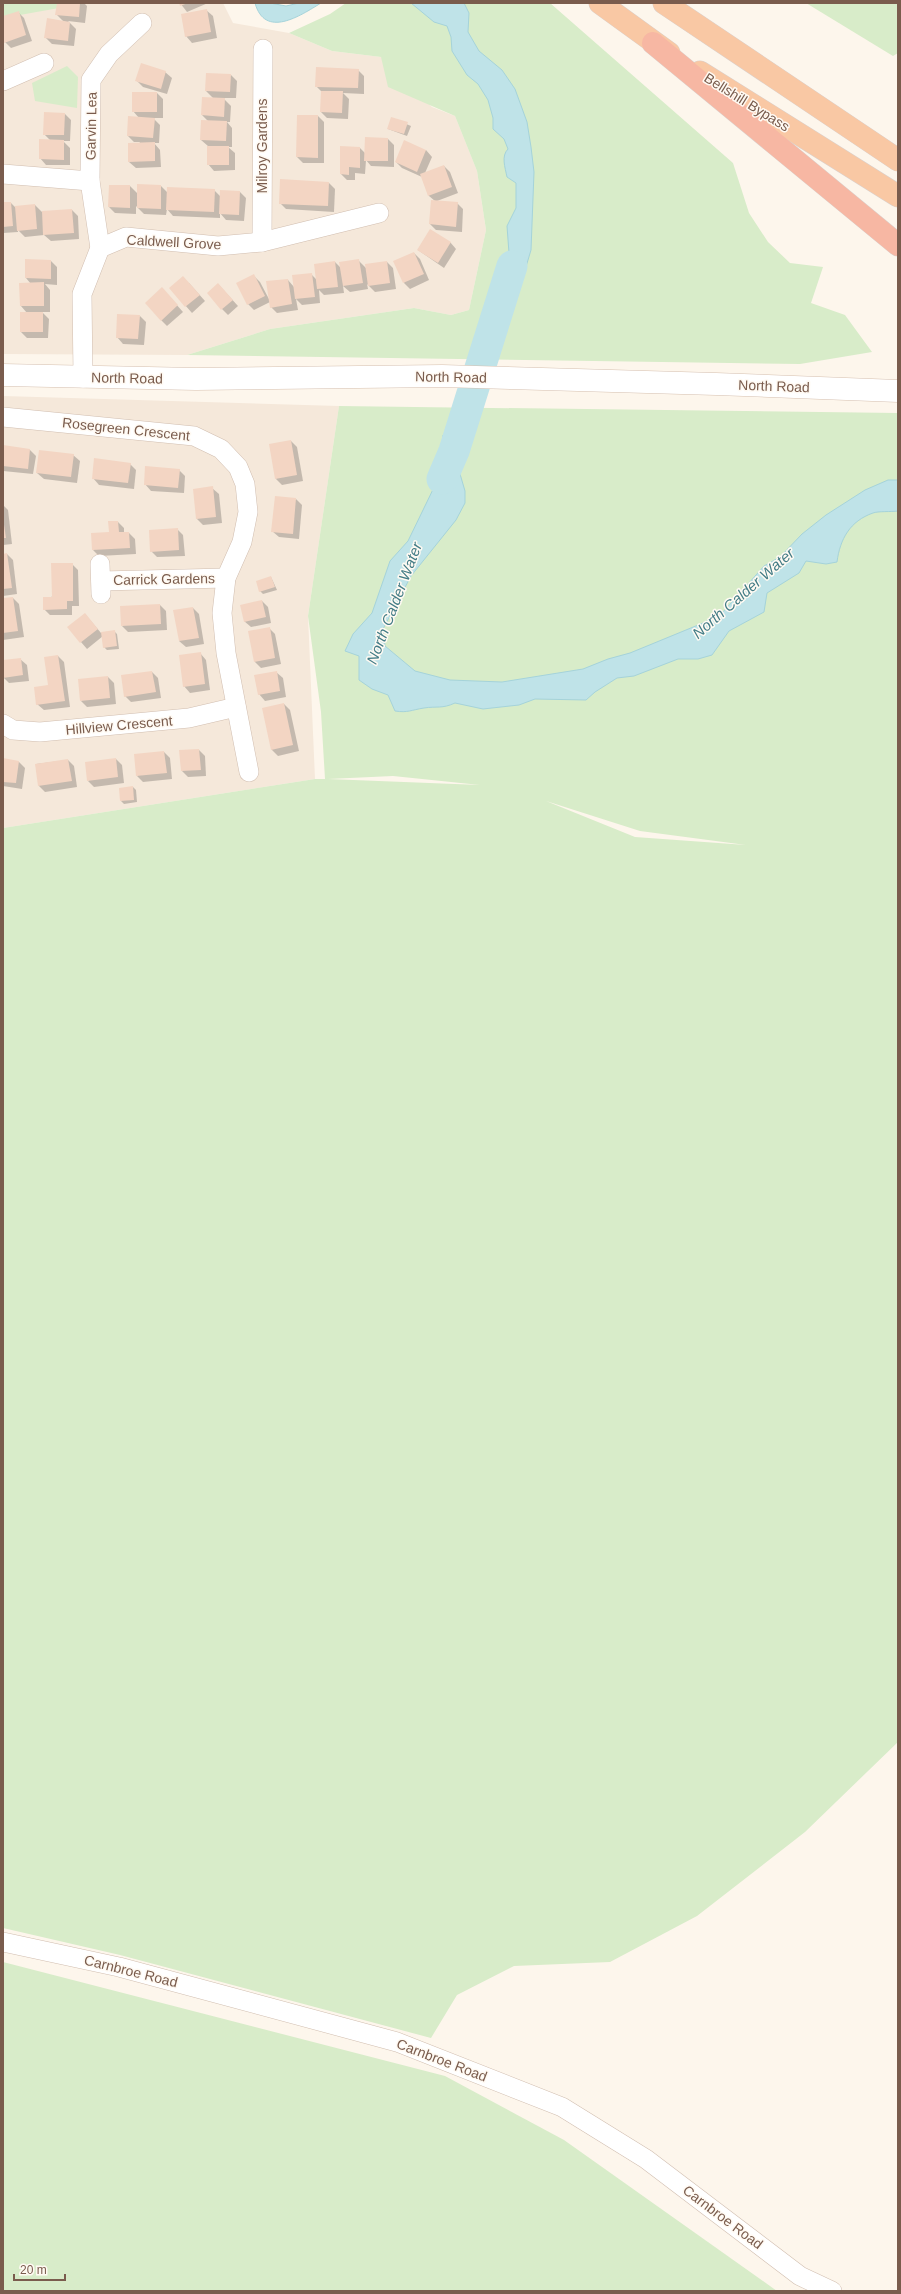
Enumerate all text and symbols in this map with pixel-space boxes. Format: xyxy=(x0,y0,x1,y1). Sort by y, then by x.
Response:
street label: Bellshill Bypass xyxy=(702,69,792,135)
street label: Garvin Lea xyxy=(82,91,100,160)
street label: Milroy Gardens xyxy=(254,99,270,193)
street label: Caldwell Grove xyxy=(126,232,222,252)
street label: North Road xyxy=(415,368,487,386)
street label: North Road xyxy=(91,369,163,387)
street label: North Road xyxy=(738,377,810,395)
street label: Rosegreen Crescent xyxy=(61,414,191,444)
water label: North Calder Water xyxy=(363,539,425,666)
water label: North Calder Water xyxy=(689,544,798,642)
street label: Carrick Gardens xyxy=(113,570,215,588)
street label: Hillview Crescent xyxy=(65,712,173,738)
street label: Carnbroe Road xyxy=(83,1952,179,1990)
street label: Carnbroe Road xyxy=(394,2035,490,2085)
street label: Carnbroe Road xyxy=(680,2182,766,2252)
scale bar xyxy=(14,2256,65,2282)
text: 20 m xyxy=(20,2263,47,2277)

